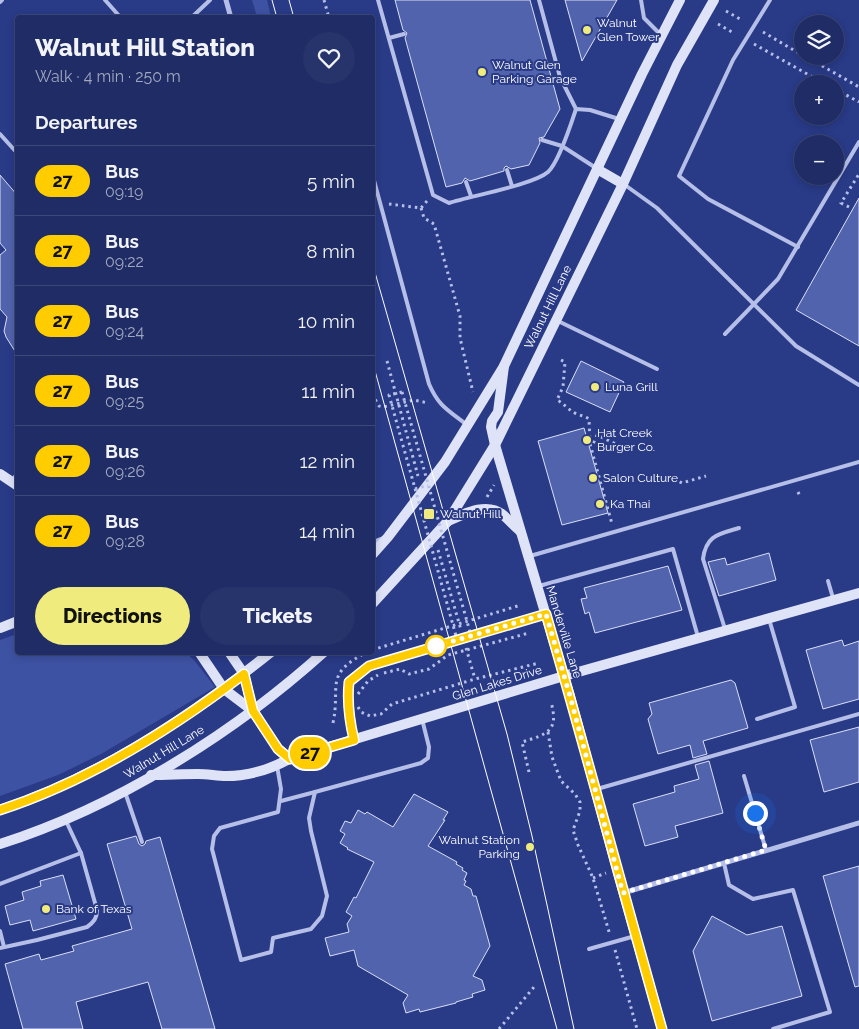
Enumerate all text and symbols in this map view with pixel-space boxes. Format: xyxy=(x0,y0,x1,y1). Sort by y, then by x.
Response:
map controls xyxy=(794,15,844,185)
button: layers xyxy=(794,15,844,65)
place label: Walnut Glen Tower xyxy=(597,16,660,44)
marker: Walnut Glen Tower xyxy=(581,24,593,36)
button: heart xyxy=(303,32,355,84)
text: Walnut Hill Station xyxy=(35,33,255,62)
place label: Walnut Glen Parking Garage xyxy=(492,58,577,86)
marker: Walnut Glen Parking Garage xyxy=(476,66,488,78)
text: Walk · 4 min · 250 m xyxy=(35,67,181,86)
button: + xyxy=(794,75,844,125)
text: Departures xyxy=(35,111,137,133)
button: − xyxy=(794,135,844,185)
text: Bus xyxy=(105,160,139,182)
text: 27 xyxy=(52,170,73,191)
text: 5 min xyxy=(307,170,355,192)
text: 09:19 xyxy=(105,182,143,201)
text: Bus xyxy=(105,230,139,252)
text: 27 xyxy=(52,240,73,261)
text: 8 min xyxy=(306,240,355,262)
text: 09:22 xyxy=(105,252,144,271)
street label: Walnut Hill Lane xyxy=(522,263,574,351)
text: Bus xyxy=(105,300,139,322)
text: 27 xyxy=(52,310,73,331)
text: 10 min xyxy=(298,310,355,332)
text: 09:24 xyxy=(105,322,144,341)
text: Bus xyxy=(105,370,139,392)
text: 27 xyxy=(52,380,73,401)
text: 11 min xyxy=(301,380,355,402)
place label: Luna Grill xyxy=(605,380,658,394)
marker: Luna Grill xyxy=(589,381,601,393)
text: 09:25 xyxy=(105,392,144,411)
place label: Hat Creek Burger Co. xyxy=(597,426,655,454)
marker: Hat Creek Burger Co. xyxy=(581,434,593,446)
text: Bus xyxy=(105,440,139,462)
text: 27 xyxy=(52,450,73,471)
text: 12 min xyxy=(299,450,355,472)
text: 09:26 xyxy=(105,462,145,481)
place label: Salon Culture xyxy=(603,471,678,485)
marker: Salon Culture xyxy=(587,472,599,484)
place label: Ka Thai xyxy=(610,497,650,511)
marker: Ka Thai xyxy=(594,498,606,510)
marker: Walnut Hill xyxy=(422,507,436,521)
place label: Walnut Hill xyxy=(440,507,502,521)
text: Bus xyxy=(105,510,139,532)
text: 27 xyxy=(52,520,73,541)
text: 14 min xyxy=(299,520,355,542)
text: 09:28 xyxy=(105,532,145,551)
street label: Manderville Lane xyxy=(543,584,585,680)
button: Directions xyxy=(35,587,190,645)
button: Tickets xyxy=(200,587,355,645)
unlabelled marker xyxy=(425,635,447,657)
street label: Glen Lakes Drive xyxy=(450,663,544,703)
street label: Walnut Hill Lane xyxy=(121,723,207,781)
line badge: 27 xyxy=(288,737,332,769)
text: 27 xyxy=(300,742,320,763)
your location xyxy=(743,801,768,826)
place label: Walnut Station Parking xyxy=(439,833,520,861)
marker: Walnut Station Parking xyxy=(524,841,536,853)
place label: Bank of Texas xyxy=(56,902,132,916)
marker: Bank of Texas xyxy=(40,903,52,915)

